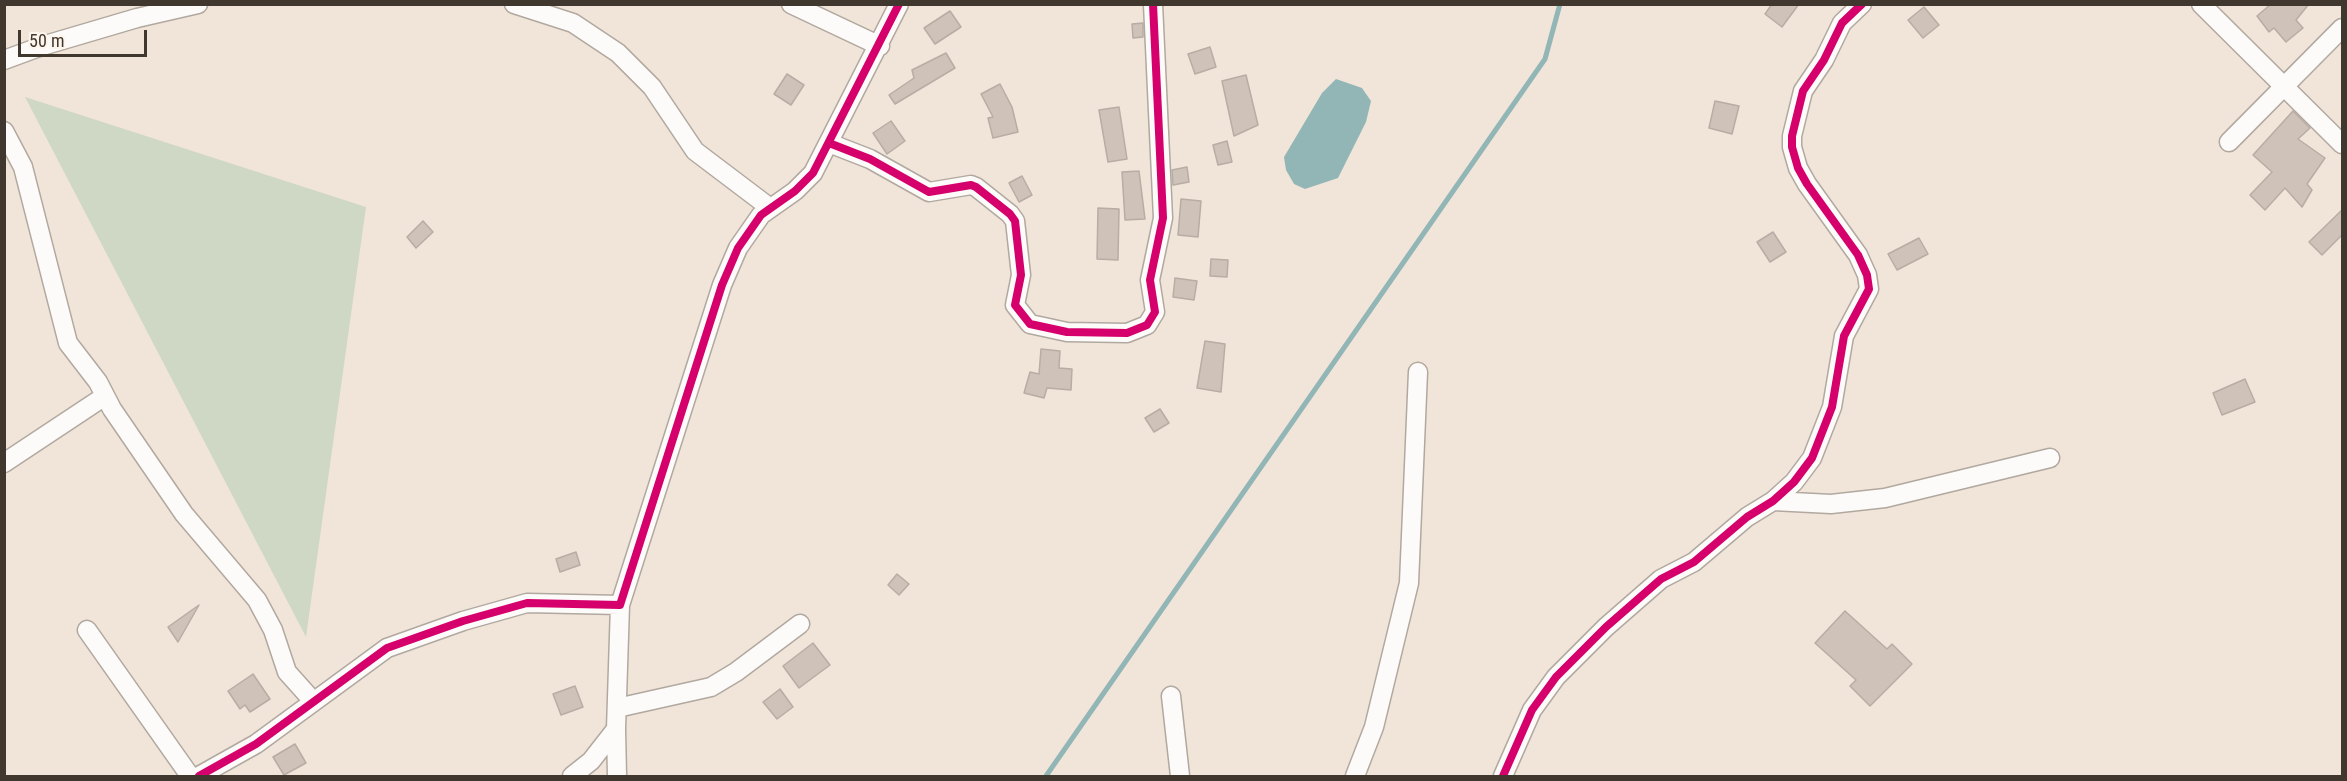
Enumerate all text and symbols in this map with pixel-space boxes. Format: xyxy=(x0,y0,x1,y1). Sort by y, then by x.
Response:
scale bar xyxy=(21,18,150,56)
text: 50 m xyxy=(29,30,64,51)

